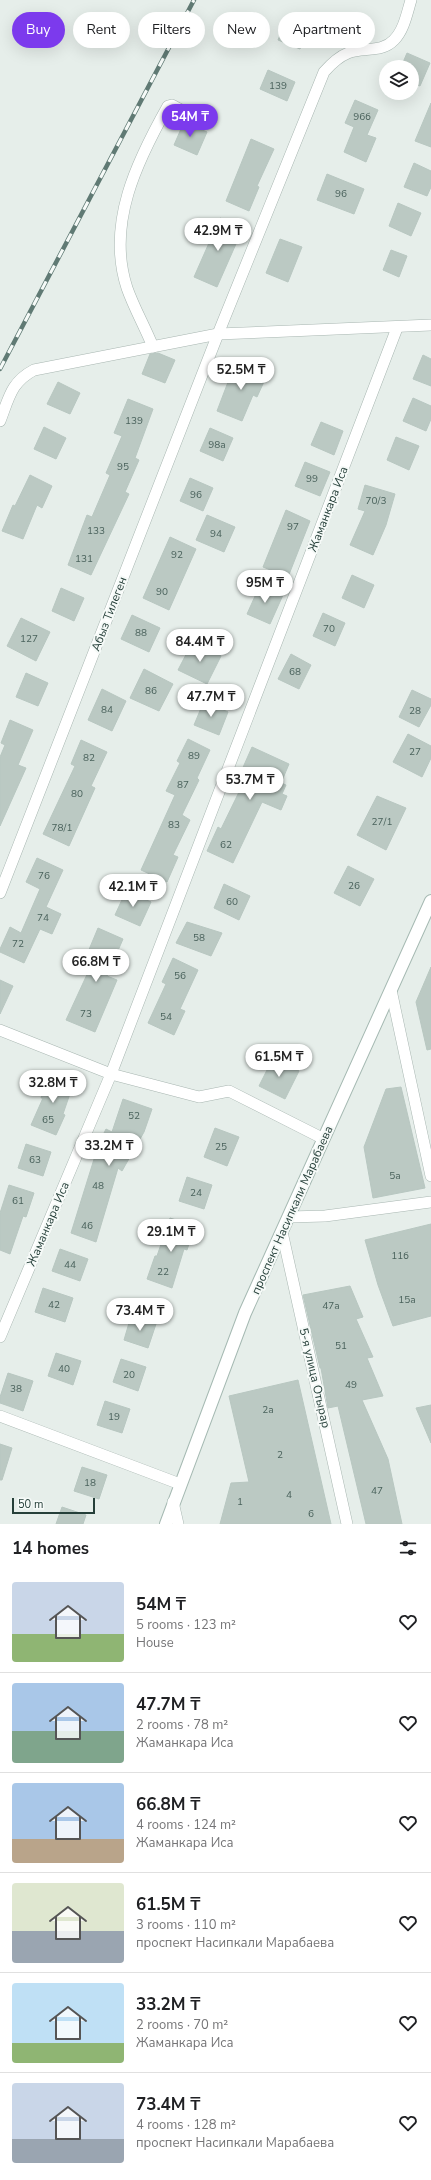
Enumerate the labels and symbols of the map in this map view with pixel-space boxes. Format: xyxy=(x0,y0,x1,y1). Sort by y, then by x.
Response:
house number: 139 xyxy=(269,79,287,93)
pin: 54M ₸ xyxy=(162,104,218,138)
house number: 96б xyxy=(353,110,371,124)
house number: 96 xyxy=(335,187,347,201)
pin: 42.9M ₸ xyxy=(181,218,255,252)
pin: 52.5M ₸ xyxy=(204,357,278,391)
house number: 139 xyxy=(125,414,143,428)
house number: 98а xyxy=(208,438,226,452)
house number: 95 xyxy=(117,460,129,474)
street label: Жаманкара Иса xyxy=(304,464,352,554)
house number: 99 xyxy=(306,472,318,486)
house number: 96 xyxy=(190,488,202,502)
house number: 70/3 xyxy=(366,494,386,508)
house number: 97 xyxy=(287,520,299,534)
house number: 133 xyxy=(87,524,105,538)
house number: 94 xyxy=(210,527,222,541)
house number: 92 xyxy=(171,548,183,562)
house number: 131 xyxy=(75,552,93,566)
pin: 95M ₸ xyxy=(237,570,293,604)
street label: Абыз Тилеген xyxy=(87,574,131,654)
house number: 90 xyxy=(156,585,168,599)
house number: 70 xyxy=(323,622,335,636)
house number: 88 xyxy=(135,626,147,640)
pin: 84.4M ₸ xyxy=(163,629,237,663)
house number: 127 xyxy=(20,632,38,646)
house number: 68 xyxy=(289,665,301,679)
house number: 86 xyxy=(145,684,157,698)
pin: 47.7M ₸ xyxy=(174,684,248,718)
house number: 84 xyxy=(101,703,113,717)
house number: 28 xyxy=(409,704,421,718)
house number: 27 xyxy=(409,745,421,759)
house number: 89 xyxy=(188,749,200,763)
house number: 82 xyxy=(83,751,95,765)
pin: 53.7M ₸ xyxy=(213,767,287,801)
house number: 87 xyxy=(177,778,189,792)
house number: 80 xyxy=(71,787,83,801)
house number: 27/1 xyxy=(372,815,392,829)
house number: 83 xyxy=(168,818,180,832)
house number: 78/1 xyxy=(52,821,72,835)
house number: 62 xyxy=(220,838,232,852)
house number: 76 xyxy=(38,869,50,883)
pin: 42.1M ₸ xyxy=(96,874,170,908)
house number: 26 xyxy=(348,879,360,893)
house number: 60 xyxy=(226,895,238,909)
house number: 74 xyxy=(37,911,49,925)
house number: 58 xyxy=(193,931,205,945)
house number: 72 xyxy=(12,937,24,951)
pin: 66.8M ₸ xyxy=(59,949,133,983)
house number: 56 xyxy=(174,969,186,983)
house number: 73 xyxy=(80,1007,92,1021)
house number: 54 xyxy=(160,1010,172,1024)
pin: 61.5M ₸ xyxy=(242,1044,316,1078)
pin: 32.8M ₸ xyxy=(16,1070,90,1104)
house number: 52 xyxy=(128,1109,140,1123)
house number: 65 xyxy=(42,1113,54,1127)
street label: проспект Насипкали Марабаева xyxy=(247,1123,337,1297)
pin: 33.2M ₸ xyxy=(72,1133,146,1167)
house number: 25 xyxy=(215,1140,227,1154)
house number: 63 xyxy=(29,1153,41,1167)
house number: 5а xyxy=(389,1169,401,1183)
street label: Жаманкара Иса xyxy=(23,1179,73,1269)
house number: 48 xyxy=(92,1179,104,1193)
house number: 24 xyxy=(190,1186,202,1200)
house number: 61 xyxy=(12,1194,24,1208)
house number: 46 xyxy=(81,1219,93,1233)
pin: 29.1M ₸ xyxy=(134,1219,208,1253)
house number: 11б xyxy=(391,1249,409,1263)
house number: 44 xyxy=(64,1258,76,1272)
house number: 22 xyxy=(157,1265,169,1279)
house number: 15а xyxy=(398,1293,416,1307)
house number: 42 xyxy=(48,1298,60,1312)
pin: 73.4M ₸ xyxy=(103,1298,177,1332)
house number: 47а xyxy=(322,1299,340,1313)
street label: 5-я улица Отырар xyxy=(296,1326,334,1430)
house number: 51 xyxy=(335,1339,347,1353)
house number: 40 xyxy=(58,1362,70,1376)
house number: 20 xyxy=(123,1368,135,1382)
house number: 49 xyxy=(345,1378,357,1392)
house number: 38 xyxy=(10,1382,22,1396)
house number: 2а xyxy=(262,1403,274,1417)
house number: 19 xyxy=(108,1410,120,1424)
house number: 2 xyxy=(277,1448,283,1462)
house number: 18 xyxy=(84,1476,96,1490)
house number: 47 xyxy=(371,1484,383,1498)
house number: 4 xyxy=(286,1488,292,1502)
house number: 1 xyxy=(237,1495,243,1509)
scale bar xyxy=(12,1496,95,1515)
house number: 6 xyxy=(308,1507,314,1521)

